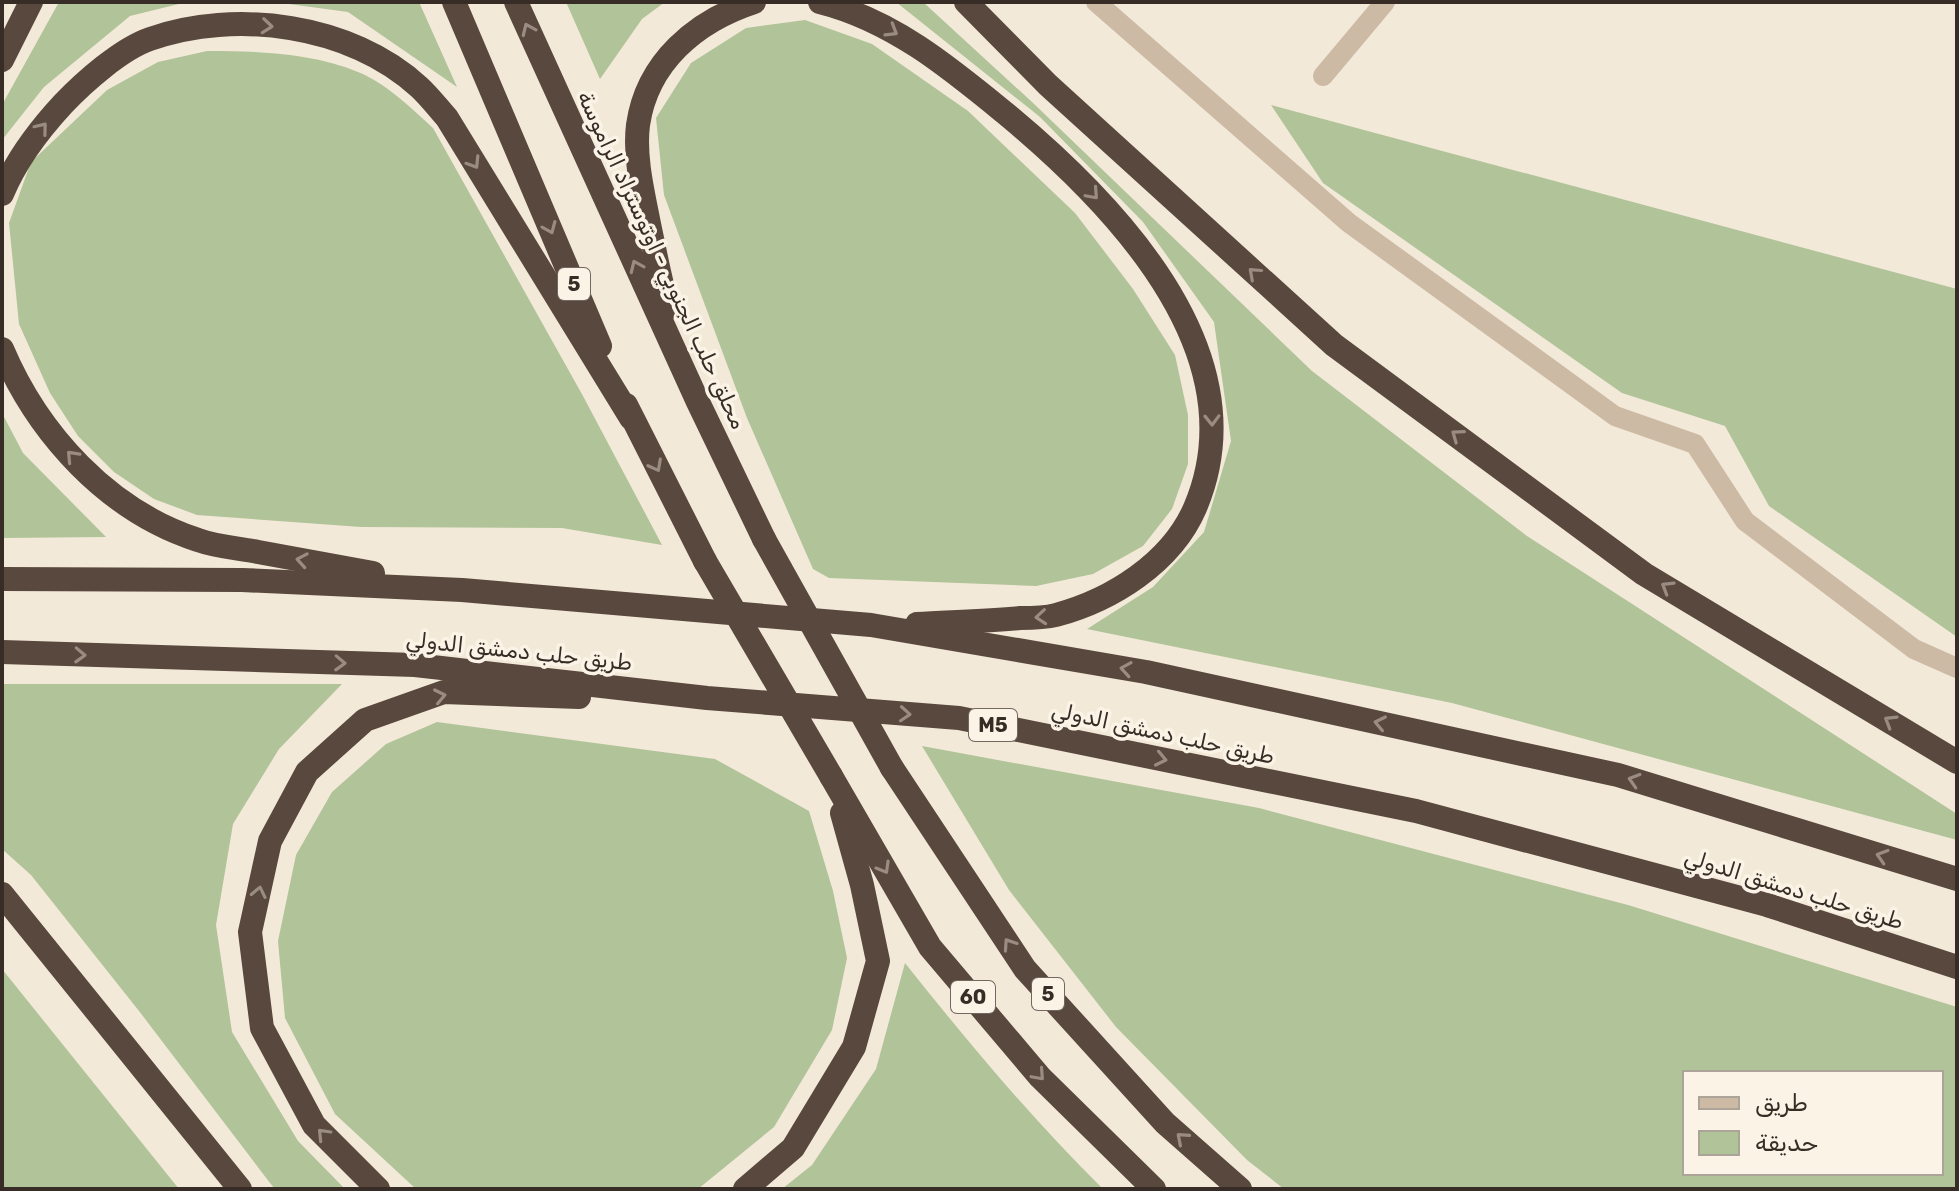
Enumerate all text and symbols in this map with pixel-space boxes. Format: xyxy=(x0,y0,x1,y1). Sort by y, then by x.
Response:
one-way arrow xyxy=(261,17,274,34)
one-way arrow xyxy=(883,21,898,37)
one-way arrow xyxy=(522,23,538,37)
street label: محلق حلب الجنوبي - اوتوستراد الراموسة xyxy=(569,87,752,435)
one-way arrow xyxy=(33,122,47,137)
one-way arrow xyxy=(464,154,479,168)
one-way arrow xyxy=(1084,185,1098,200)
one-way arrow xyxy=(541,220,557,235)
one-way arrow xyxy=(629,260,645,274)
road number: 5 xyxy=(558,268,590,300)
one-way arrow xyxy=(1249,268,1264,282)
one-way arrow xyxy=(1203,414,1221,427)
one-way arrow xyxy=(1451,431,1465,445)
one-way arrow xyxy=(67,451,81,465)
one-way arrow xyxy=(646,457,661,472)
one-way arrow xyxy=(296,553,309,570)
one-way arrow xyxy=(1661,582,1676,597)
one-way arrow xyxy=(1034,608,1047,625)
street label: طريق حلب دمشق الدولي xyxy=(404,626,633,679)
one-way arrow xyxy=(74,646,87,663)
one-way arrow xyxy=(334,654,347,671)
one-way arrow xyxy=(1119,661,1133,678)
one-way arrow xyxy=(434,688,447,705)
street label: طريق حلب دمشق الدولي xyxy=(1048,696,1277,773)
one-way arrow xyxy=(899,705,912,722)
road number: M5 xyxy=(969,709,1017,741)
one-way arrow xyxy=(1374,715,1387,732)
one-way arrow xyxy=(1884,716,1899,731)
one-way arrow xyxy=(1154,750,1167,767)
one-way arrow xyxy=(1627,773,1641,789)
street label: طريق حلب دمشق الدولي xyxy=(1680,843,1907,938)
one-way arrow xyxy=(1876,849,1890,865)
one-way arrow xyxy=(874,859,890,873)
one-way arrow xyxy=(250,886,267,899)
one-way arrow xyxy=(1003,938,1018,953)
road number: 5 xyxy=(1032,978,1064,1010)
road number: 60 xyxy=(951,981,995,1013)
one-way arrow xyxy=(1030,1065,1044,1080)
legend xyxy=(1683,1071,1943,1175)
text: طريق xyxy=(1755,1089,1808,1117)
one-way arrow xyxy=(317,1129,332,1143)
text: حديقة xyxy=(1755,1129,1818,1157)
one-way arrow xyxy=(1176,1133,1191,1147)

